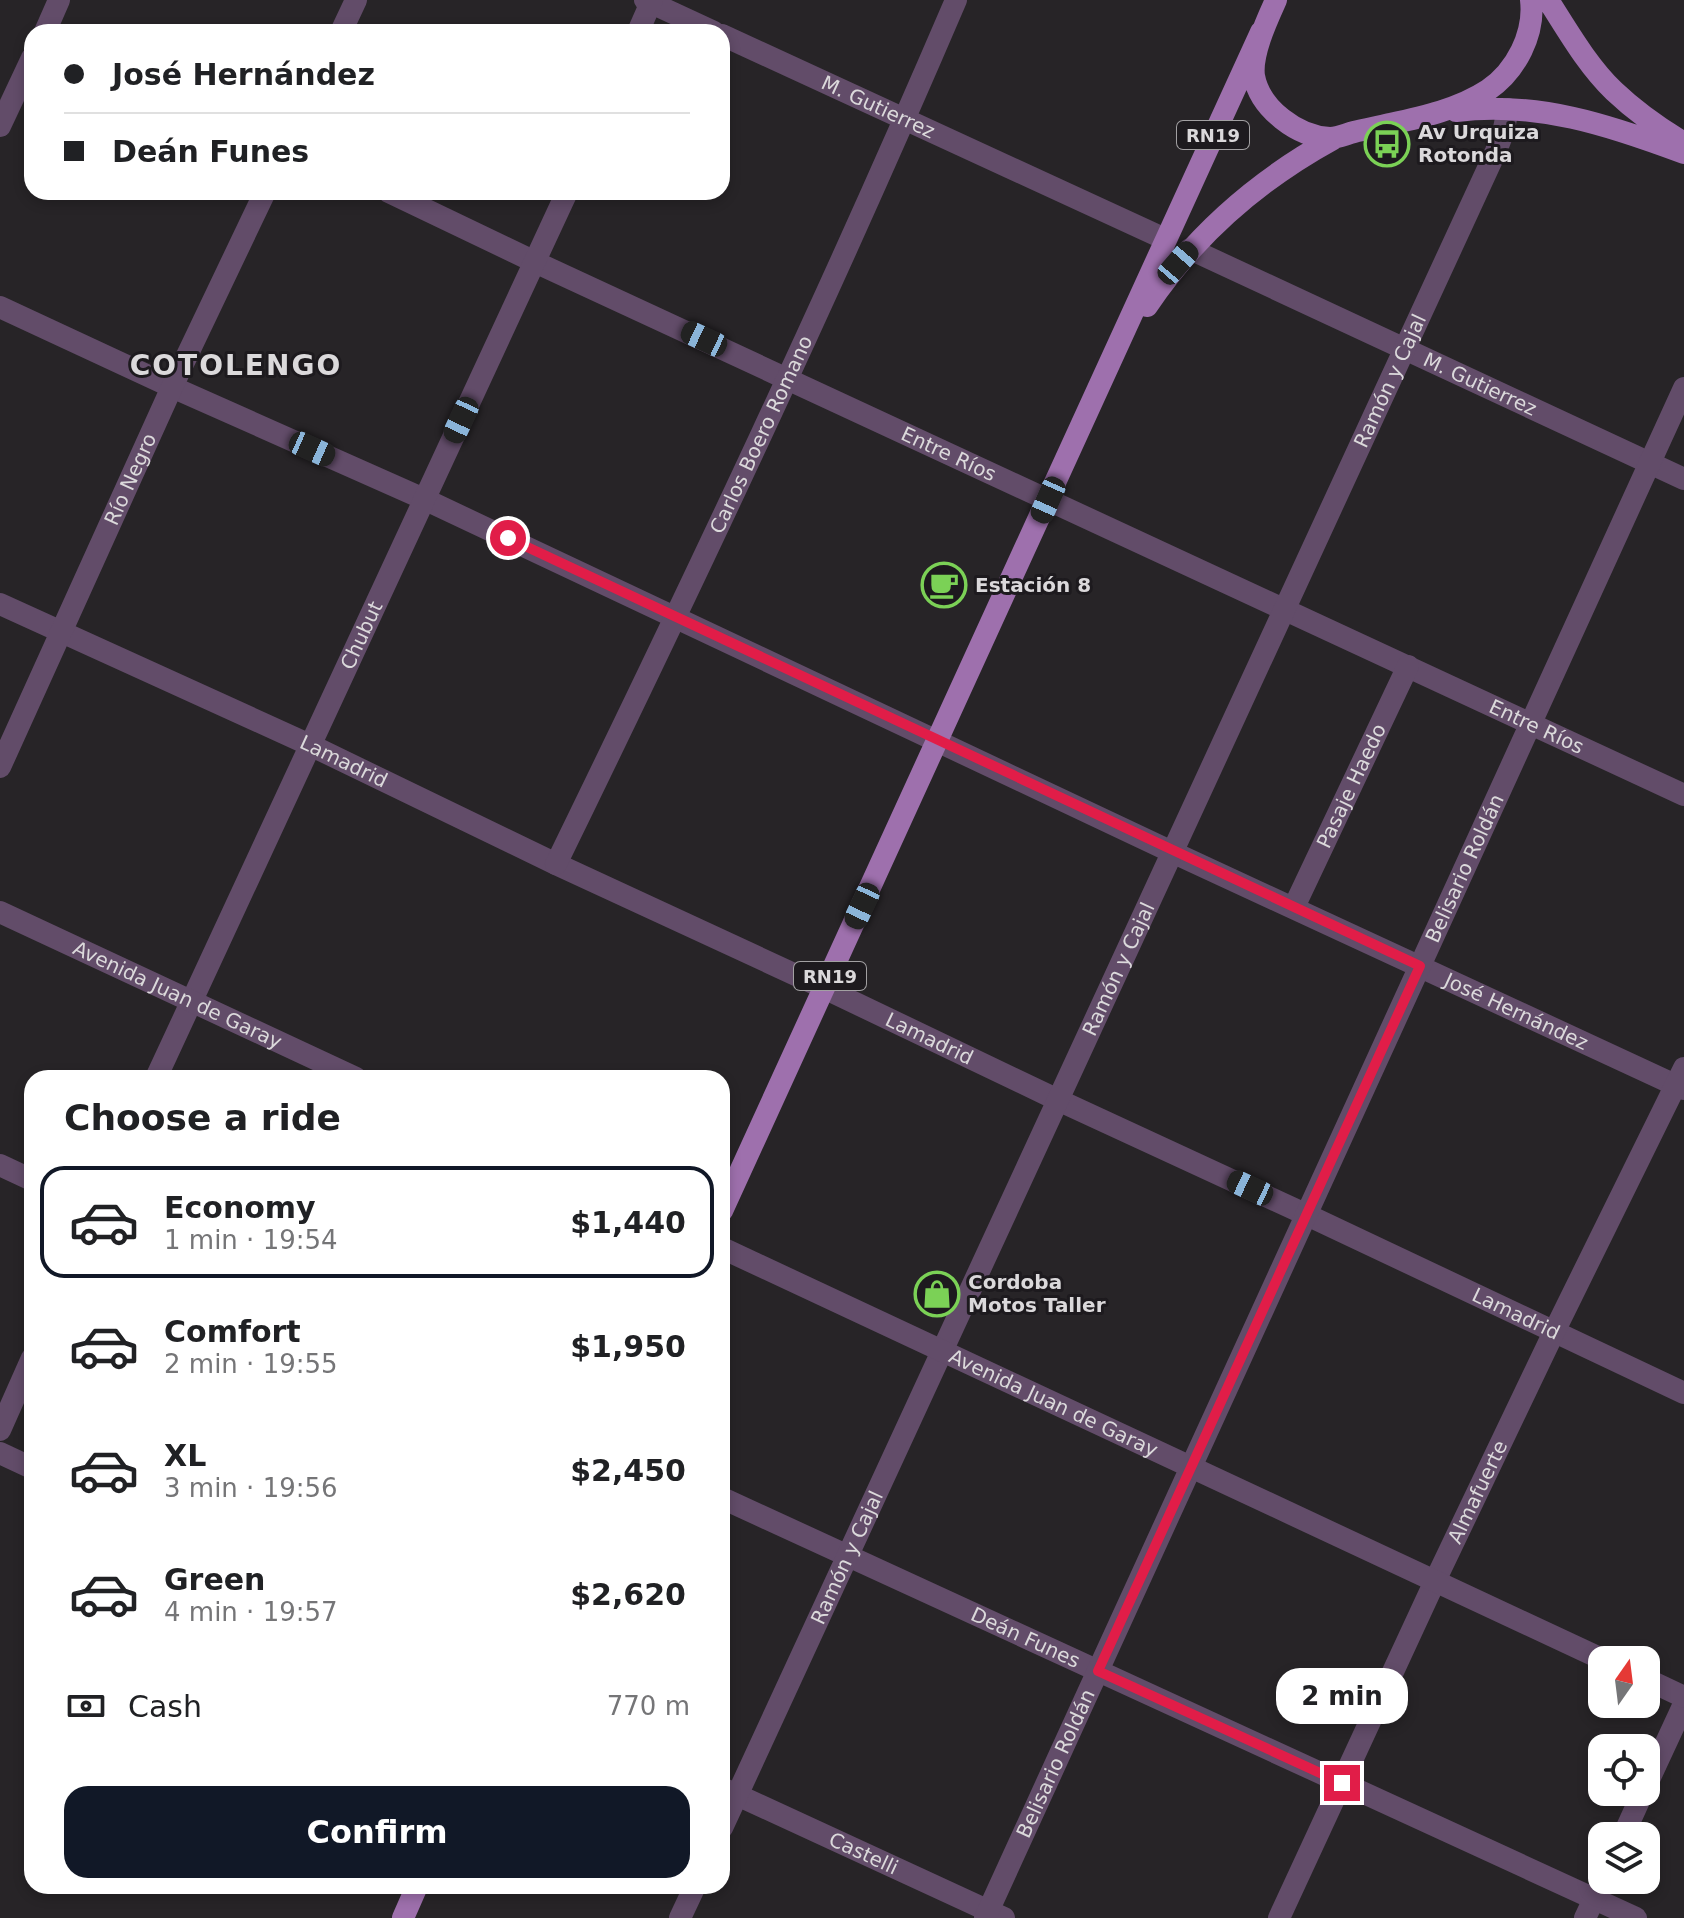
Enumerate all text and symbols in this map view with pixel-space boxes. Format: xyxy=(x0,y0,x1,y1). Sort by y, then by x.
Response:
text: José Hernández xyxy=(112,57,375,92)
street label: M. Gutierrez xyxy=(818,70,939,143)
bus stop icon: Av Urquiza Rotonda xyxy=(1363,120,1411,168)
place label: Av Urquiza Rotonda xyxy=(1418,120,1539,167)
road number: RN19 xyxy=(1177,121,1249,149)
text: Deán Funes xyxy=(112,134,309,169)
car xyxy=(1153,237,1203,289)
street label: Ramón y Cajal xyxy=(1349,310,1431,451)
car xyxy=(677,318,731,360)
street label: Carlos Boero Romano xyxy=(705,332,817,537)
street label: M. Gutierrez xyxy=(1420,347,1541,421)
district label: COTOLENGO xyxy=(130,349,342,382)
car xyxy=(440,393,482,447)
street label: Entre Ríos xyxy=(898,422,1000,486)
car xyxy=(285,428,339,470)
street label: Río Negro xyxy=(99,429,161,529)
car xyxy=(1027,473,1069,527)
route start xyxy=(490,520,526,556)
cafe icon: Estación 8 xyxy=(920,561,968,609)
place label: Estación 8 xyxy=(975,573,1091,597)
street label: Chubut xyxy=(335,597,388,673)
street label: Entre Ríos xyxy=(1485,694,1588,759)
street label: Pasaje Haedo xyxy=(1312,720,1391,852)
street label: Lamadrid xyxy=(296,730,391,793)
street label: Belisario Roldán xyxy=(1420,790,1509,946)
car xyxy=(841,879,883,933)
street label: Ramón y Cajal xyxy=(1077,899,1160,1040)
street label: Avenida Juan de Garay xyxy=(69,936,286,1054)
road number: RN19 xyxy=(794,962,866,990)
street label: José Hernández xyxy=(1439,967,1592,1055)
street label: Lamadrid xyxy=(882,1007,977,1070)
text: Choose a ride xyxy=(64,1097,341,1138)
car xyxy=(1223,1167,1277,1209)
icon: car xyxy=(68,1186,140,1258)
text: Economy xyxy=(164,1190,316,1225)
text: $1,440 xyxy=(570,1205,686,1240)
text: 1 min · 19:54 xyxy=(164,1225,338,1255)
shop icon: Cordoba Motos Taller xyxy=(913,1270,961,1318)
place label: Cordoba Motos Taller xyxy=(968,1270,1106,1317)
street label: Lamadrid xyxy=(1468,1283,1564,1345)
icon: car xyxy=(68,1310,140,1382)
text: Comfort xyxy=(164,1314,301,1349)
text: $1,950 xyxy=(570,1329,686,1364)
street label: Avenida Juan de Garay xyxy=(945,1344,1162,1462)
text: 2 min · 19:55 xyxy=(164,1349,338,1379)
icon: car xyxy=(68,1434,140,1506)
street label: Almafuerte xyxy=(1443,1437,1512,1547)
text: XL xyxy=(164,1438,206,1473)
text: $2,450 xyxy=(570,1453,686,1488)
text: 3 min · 19:56 xyxy=(164,1473,338,1503)
street label: Ramón y Cajal xyxy=(806,1487,888,1628)
icon: car xyxy=(68,1558,140,1630)
text: Green xyxy=(164,1562,265,1597)
text: $2,620 xyxy=(570,1577,686,1612)
text: 4 min · 19:57 xyxy=(164,1597,338,1627)
street label: Deán Funes xyxy=(967,1602,1084,1673)
north arrow xyxy=(1588,1646,1660,1718)
map controls xyxy=(1588,1646,1660,1894)
callout: 2 min xyxy=(1276,1667,1408,1723)
text: 2 min xyxy=(1301,1681,1383,1711)
icon: cash xyxy=(64,1684,108,1728)
street label: Belisario Roldán xyxy=(1011,1685,1100,1841)
text: Cash xyxy=(128,1689,202,1724)
text: 770 m xyxy=(607,1691,690,1721)
button: locate xyxy=(1588,1734,1660,1806)
route end xyxy=(1324,1765,1360,1801)
button: Confirm xyxy=(64,1786,690,1878)
button: layers xyxy=(1588,1822,1660,1894)
street label: Castelli xyxy=(825,1827,902,1880)

